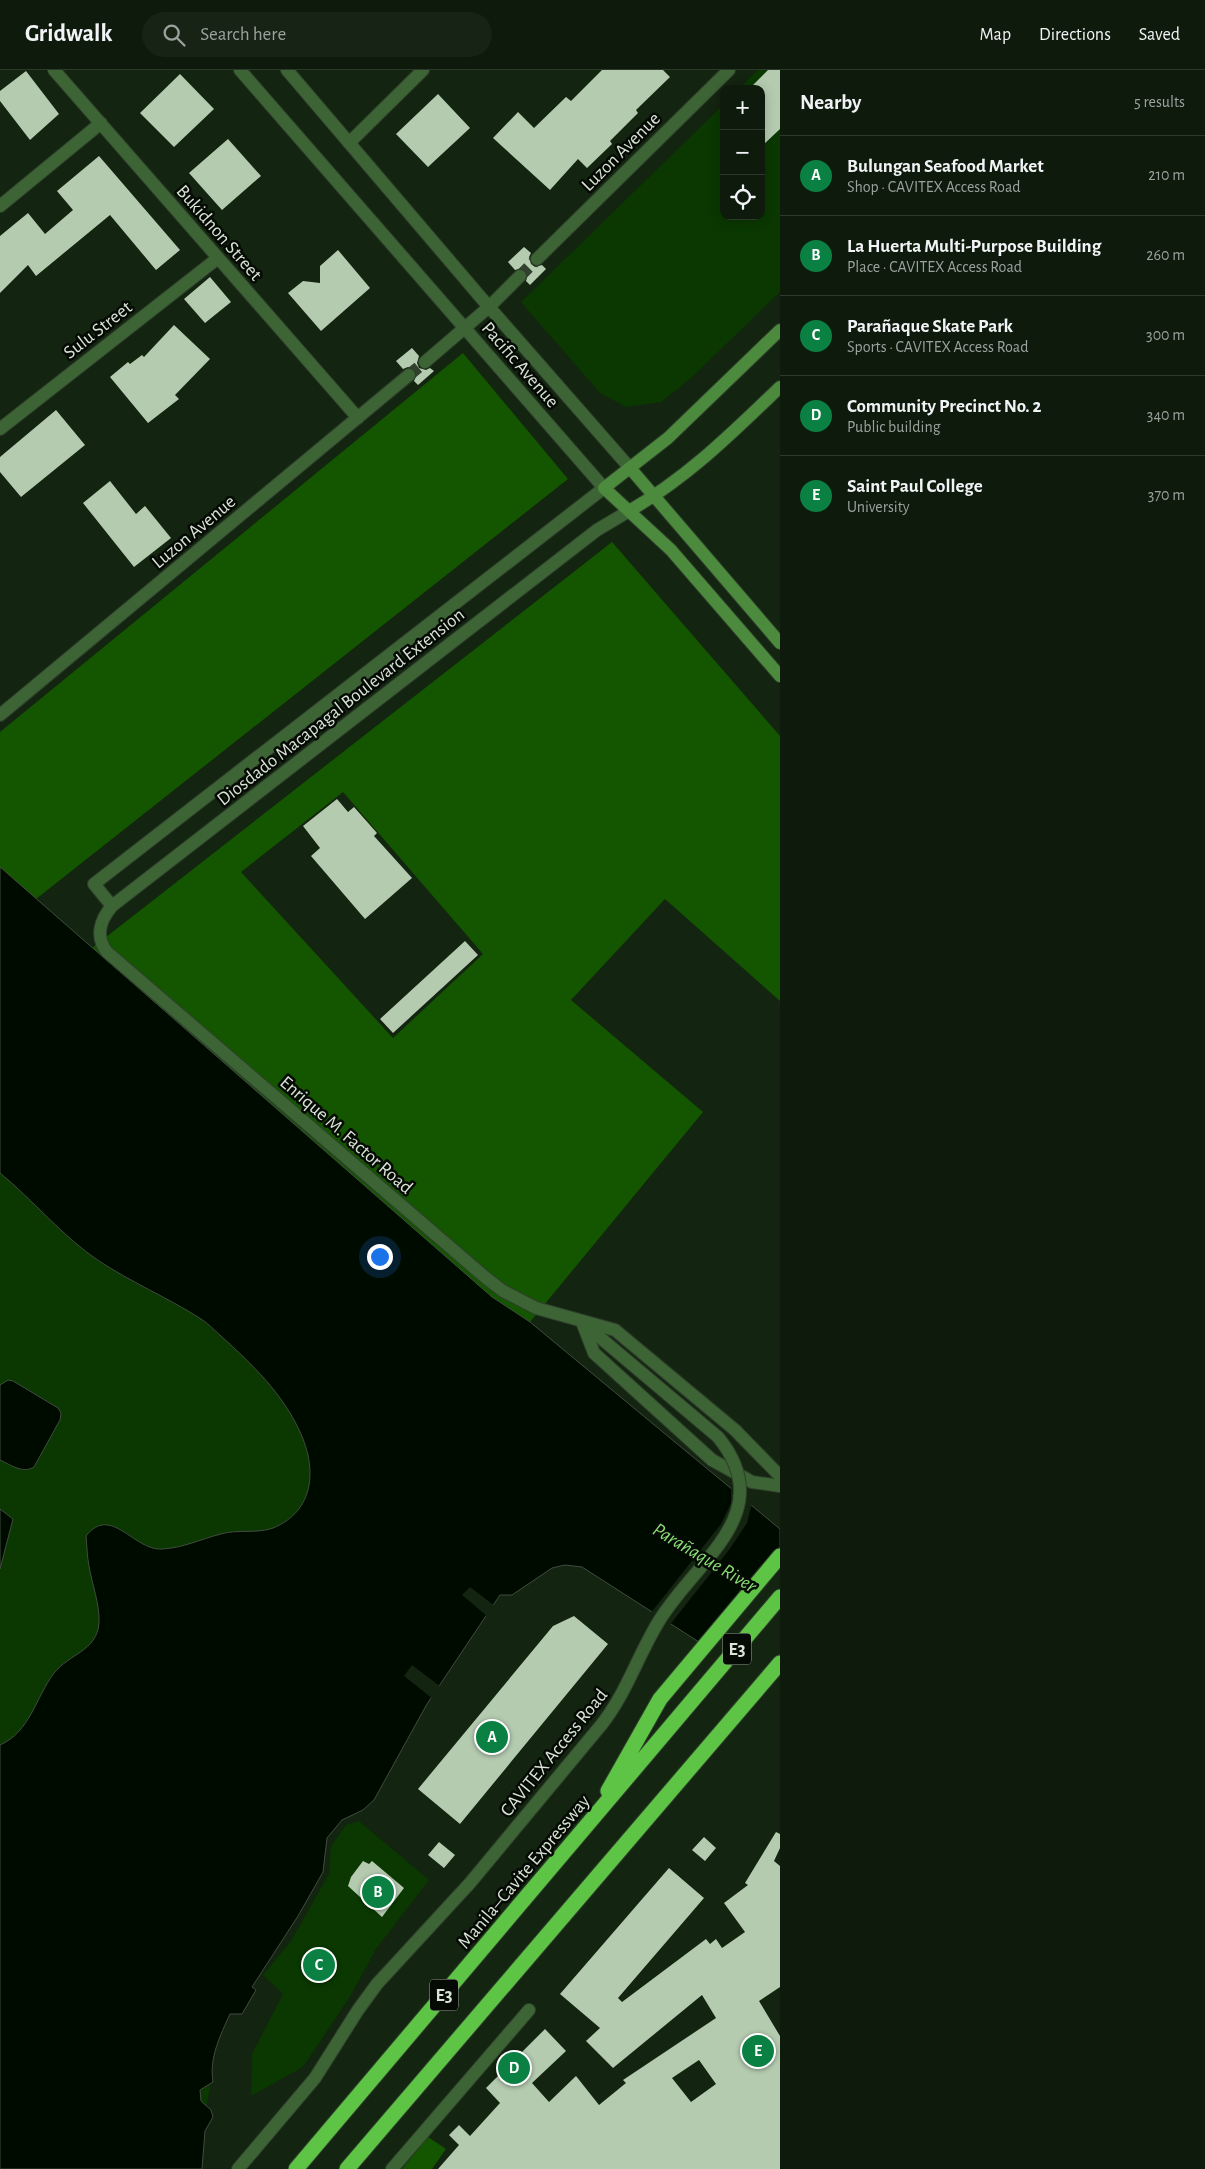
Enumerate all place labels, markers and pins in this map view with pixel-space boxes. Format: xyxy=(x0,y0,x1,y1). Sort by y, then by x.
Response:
pin: A xyxy=(476,1718,508,1756)
pin: B xyxy=(362,1873,394,1911)
pin: C xyxy=(303,1946,335,1984)
pin: E xyxy=(742,2032,774,2070)
pin: D xyxy=(498,2049,530,2087)

